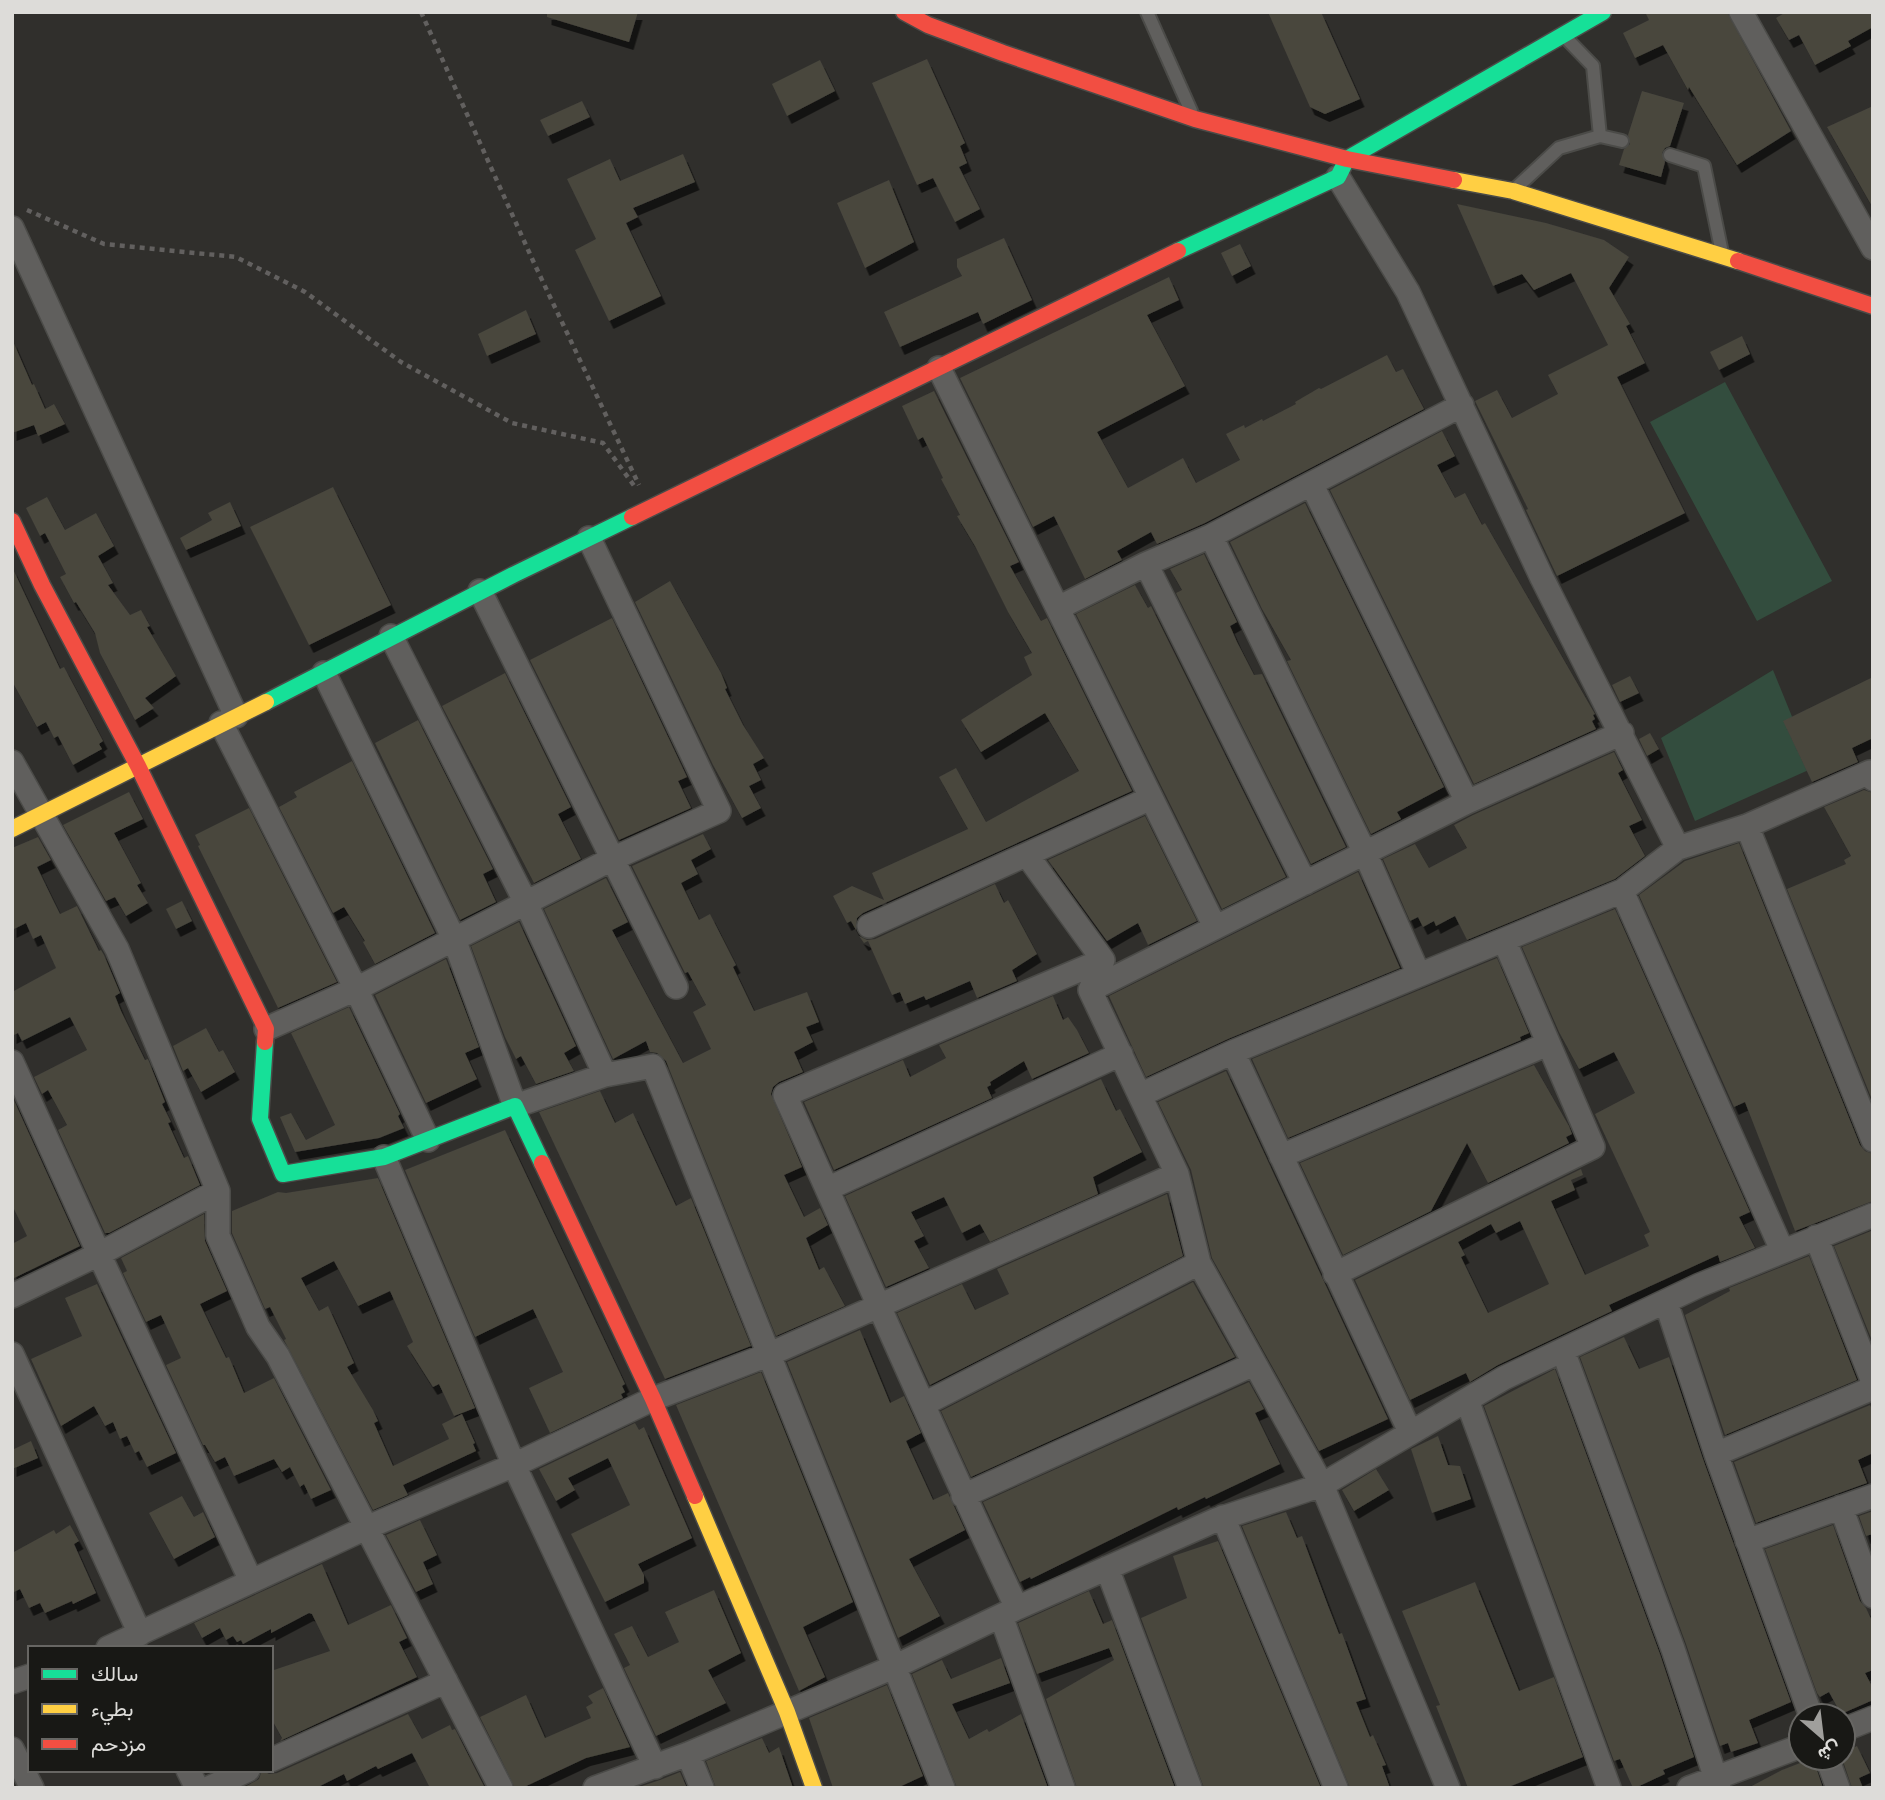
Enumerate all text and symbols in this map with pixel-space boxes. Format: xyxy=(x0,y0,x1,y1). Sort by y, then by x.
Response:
legend xyxy=(28,1646,273,1772)
text: سالك xyxy=(91,1660,138,1685)
text: بطيء xyxy=(91,1695,134,1726)
north arrow xyxy=(1787,1702,1857,1772)
text: مزدحم xyxy=(91,1730,146,1758)
text: ش xyxy=(1814,1736,1846,1768)

